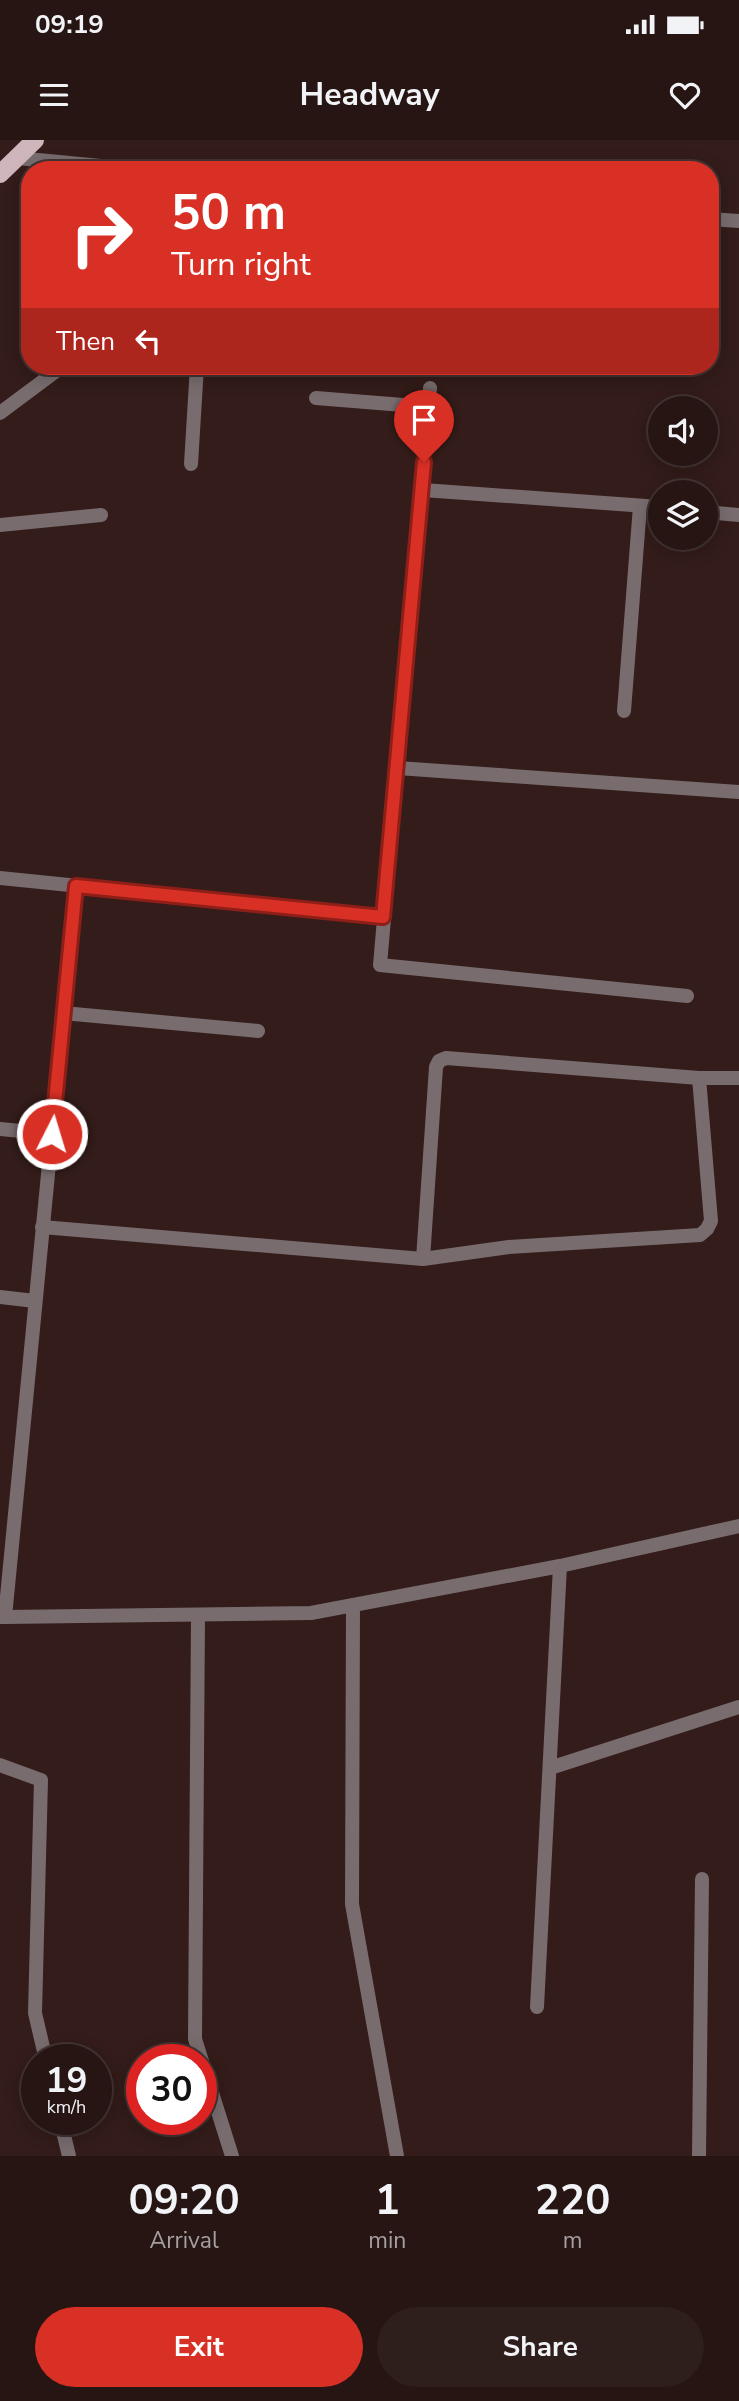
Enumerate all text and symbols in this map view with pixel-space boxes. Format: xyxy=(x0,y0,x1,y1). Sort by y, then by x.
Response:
text: 09:19 xyxy=(35,7,104,42)
text: Headway xyxy=(300,73,439,116)
icon: menu xyxy=(35,76,73,114)
icon: heart xyxy=(666,76,704,114)
text: 50 m xyxy=(171,179,286,246)
icon: right xyxy=(56,189,147,280)
text: Turn right xyxy=(171,243,311,286)
icon: left xyxy=(129,322,167,360)
text: Then xyxy=(56,324,115,359)
pin xyxy=(394,390,454,462)
map controls xyxy=(648,396,718,550)
button: sound xyxy=(648,396,718,466)
icon: arrive xyxy=(405,401,443,439)
button: layers xyxy=(648,480,718,550)
position arrow xyxy=(15,1097,89,1171)
speed limit sign: 30 xyxy=(126,2044,217,2135)
text: 19 xyxy=(45,2057,88,2104)
text: km/h xyxy=(47,2095,86,2119)
text: 09:20 xyxy=(129,2172,240,2229)
text: 1 xyxy=(375,2172,400,2229)
text: 220 xyxy=(535,2172,610,2229)
text: Arrival xyxy=(150,2225,219,2256)
text: min xyxy=(368,2225,406,2256)
text: m xyxy=(563,2225,583,2256)
button: Exit xyxy=(35,2307,363,2387)
button: Share xyxy=(377,2307,704,2387)

